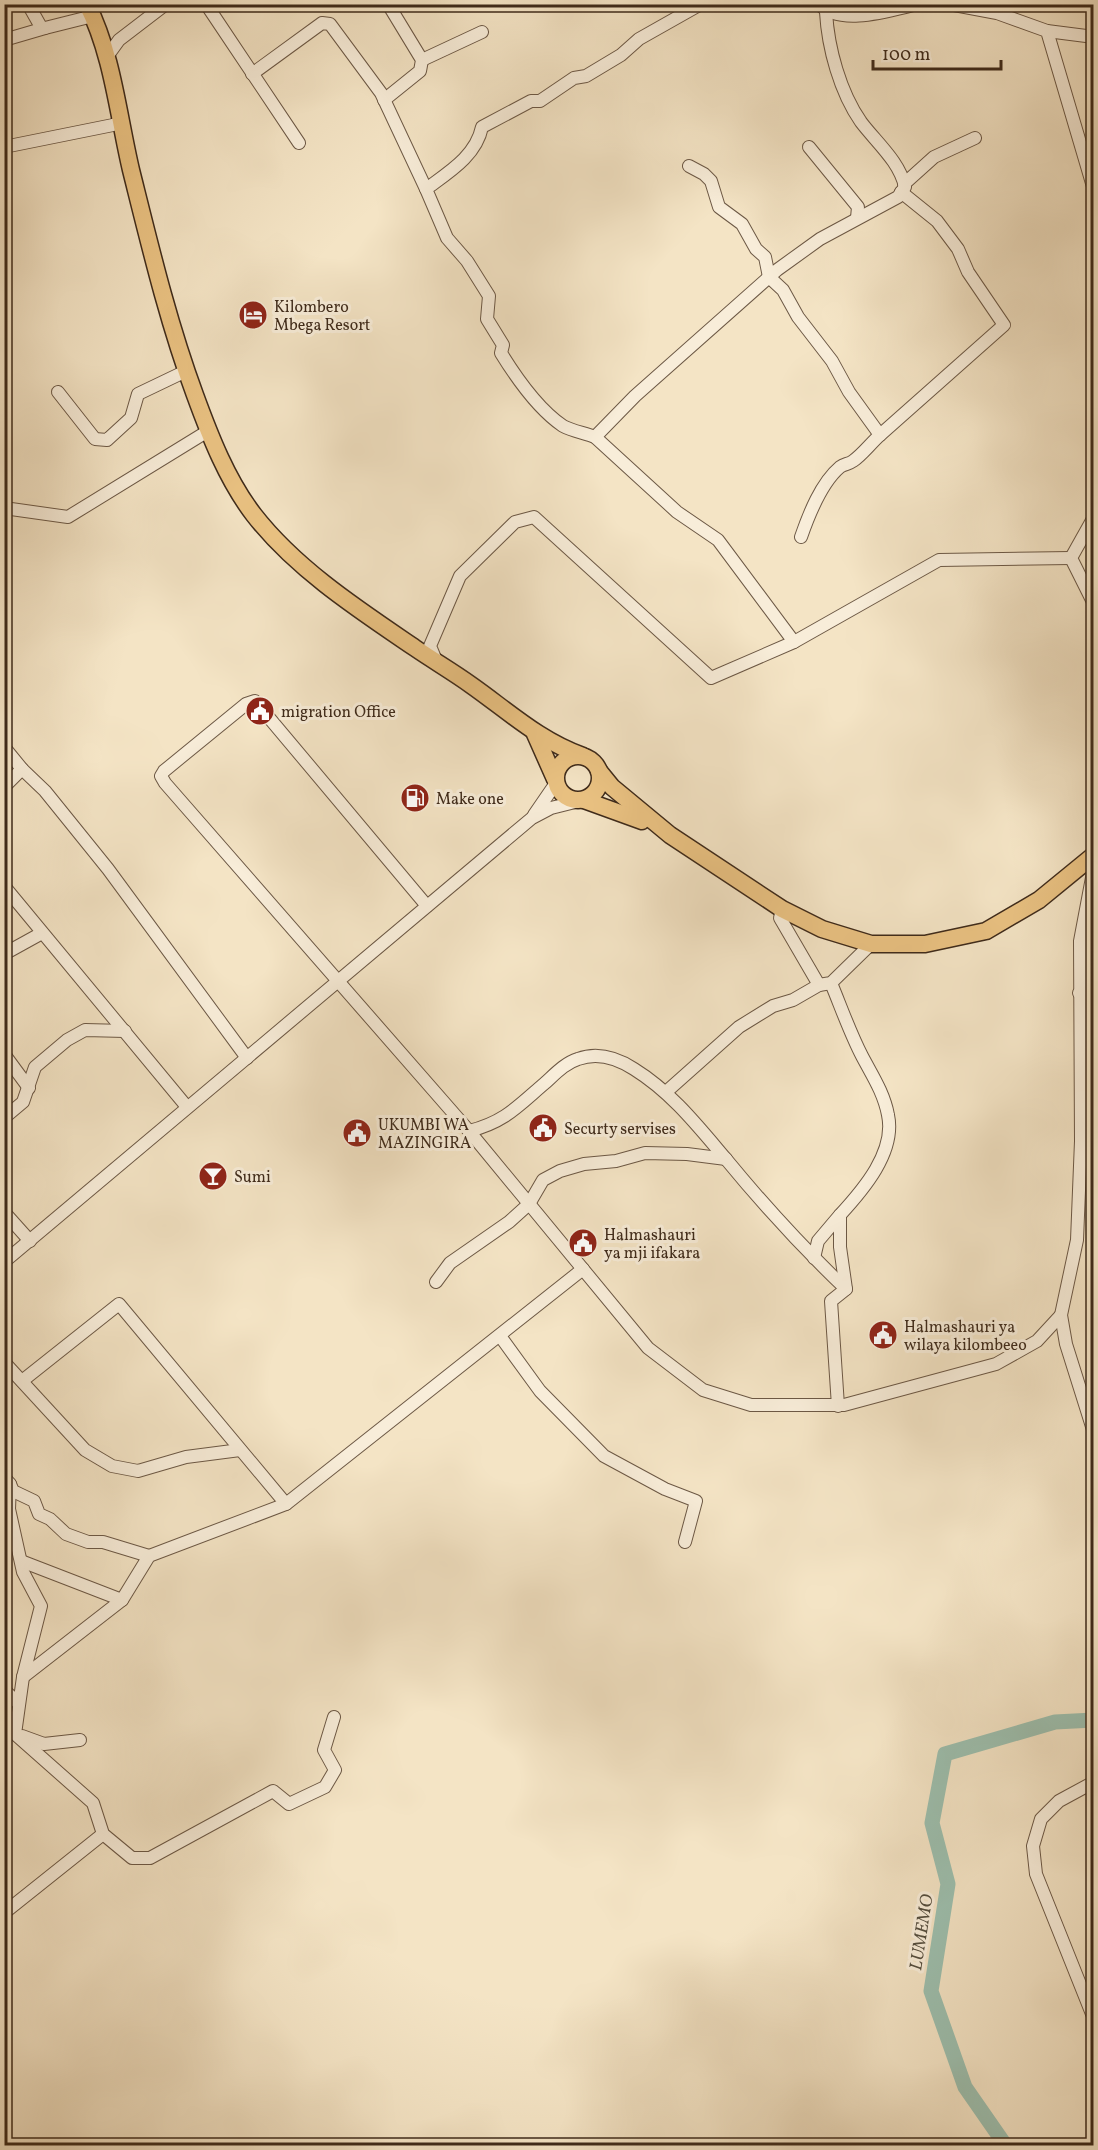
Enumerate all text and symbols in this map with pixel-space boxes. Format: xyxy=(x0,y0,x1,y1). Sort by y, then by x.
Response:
scale bar xyxy=(873,33,1000,71)
text: 100 m xyxy=(882,43,931,68)
place label: Kilombero Mbega Resort xyxy=(274,297,371,337)
hotel icon: Kilombero Mbega Resort xyxy=(237,299,269,331)
public building icon: migration Office xyxy=(244,695,276,727)
place label: migration Office xyxy=(281,702,396,724)
fuel station icon: Make one xyxy=(399,782,431,814)
place label: Make one xyxy=(436,789,504,811)
public building icon: Securty servises xyxy=(527,1112,559,1144)
place label: UKUMBI WA MAZINGIRA xyxy=(378,1115,471,1155)
public building icon: UKUMBI WA MAZINGIRA xyxy=(341,1117,373,1149)
place label: Securty servises xyxy=(564,1119,676,1141)
bar icon: Sumi xyxy=(197,1160,229,1192)
place label: Sumi xyxy=(234,1167,271,1189)
place label: Halmashauri ya mji ifakara xyxy=(604,1225,700,1265)
public building icon: Halmashauri ya mji ifakara xyxy=(567,1227,599,1259)
place label: Halmashauri ya wilaya kilombeeo xyxy=(904,1317,1027,1357)
public building icon: Halmashauri ya wilaya kilombeeo xyxy=(867,1319,899,1351)
water label: LUMEMO xyxy=(904,1892,941,1972)

